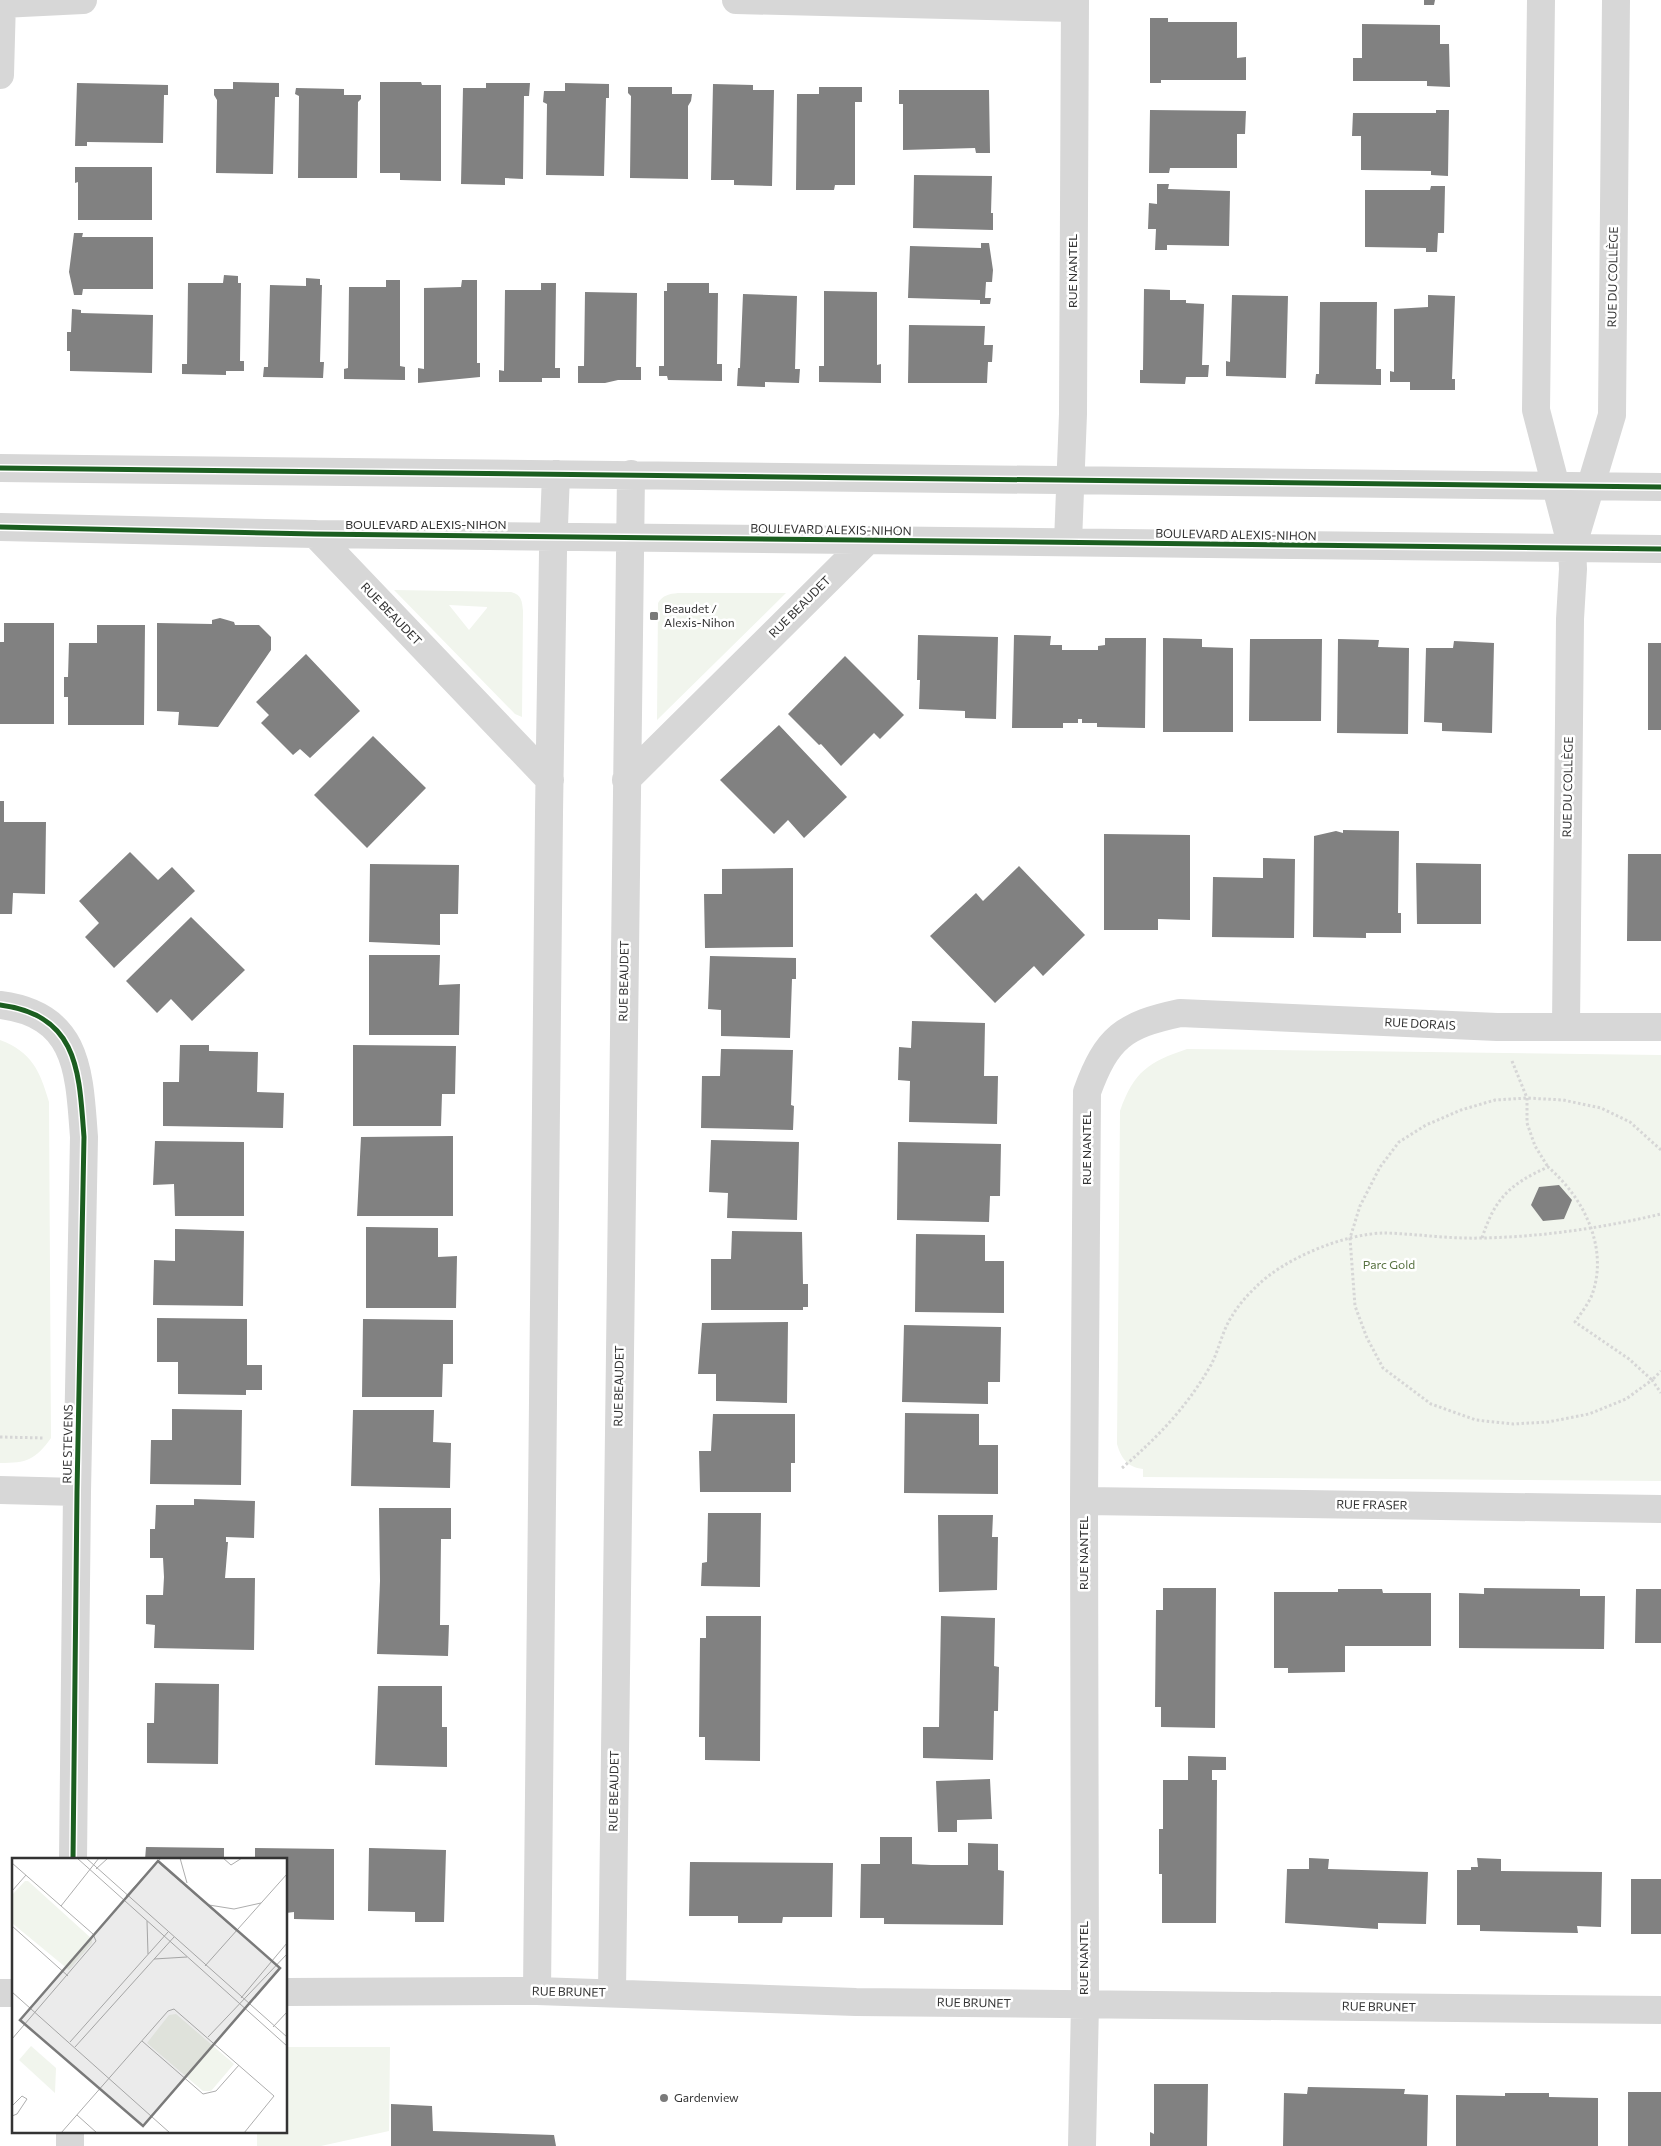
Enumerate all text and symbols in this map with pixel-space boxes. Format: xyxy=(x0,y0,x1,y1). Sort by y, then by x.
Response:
street label: RUE DU COLLÈGE xyxy=(1604,227,1620,327)
street label: RUE NANTEL xyxy=(1065,234,1079,308)
street label: BOULEVARD ALEXIS-NIHON xyxy=(345,517,507,531)
street label: BOULEVARD ALEXIS-NIHON xyxy=(750,521,912,537)
street label: BOULEVARD ALEXIS-NIHON xyxy=(1155,526,1317,542)
street label: RUE BEAUDET xyxy=(766,572,833,640)
street label: RUE BEAUDET xyxy=(358,579,425,648)
place label: Beaudet / Alexis-Nihon xyxy=(664,601,735,629)
marker: Beaudet / Alexis-Nihon xyxy=(648,610,660,622)
street label: RUE DU COLLÈGE xyxy=(1559,737,1575,837)
street label: RUE BEAUDET xyxy=(615,940,631,1022)
street label: RUE DORAIS xyxy=(1384,1014,1456,1032)
street label: RUE NANTEL xyxy=(1079,1111,1093,1185)
park label: Parc Gold xyxy=(1363,1257,1415,1271)
street label: RUE BEAUDET xyxy=(610,1345,626,1427)
street label: RUE STEVENS xyxy=(59,1404,75,1484)
street label: RUE FRASER xyxy=(1336,1496,1408,1512)
street label: RUE NANTEL xyxy=(1076,1516,1090,1590)
street label: RUE BEAUDET xyxy=(605,1750,621,1832)
inset map xyxy=(12,1858,288,2134)
street label: RUE NANTEL xyxy=(1076,1921,1090,1995)
street label: RUE BRUNET xyxy=(532,1983,607,1999)
street label: RUE BRUNET xyxy=(937,1994,1012,2010)
street label: RUE BRUNET xyxy=(1342,1998,1417,2014)
place label: Gardenview xyxy=(674,2090,739,2104)
marker: Gardenview xyxy=(658,2092,670,2104)

